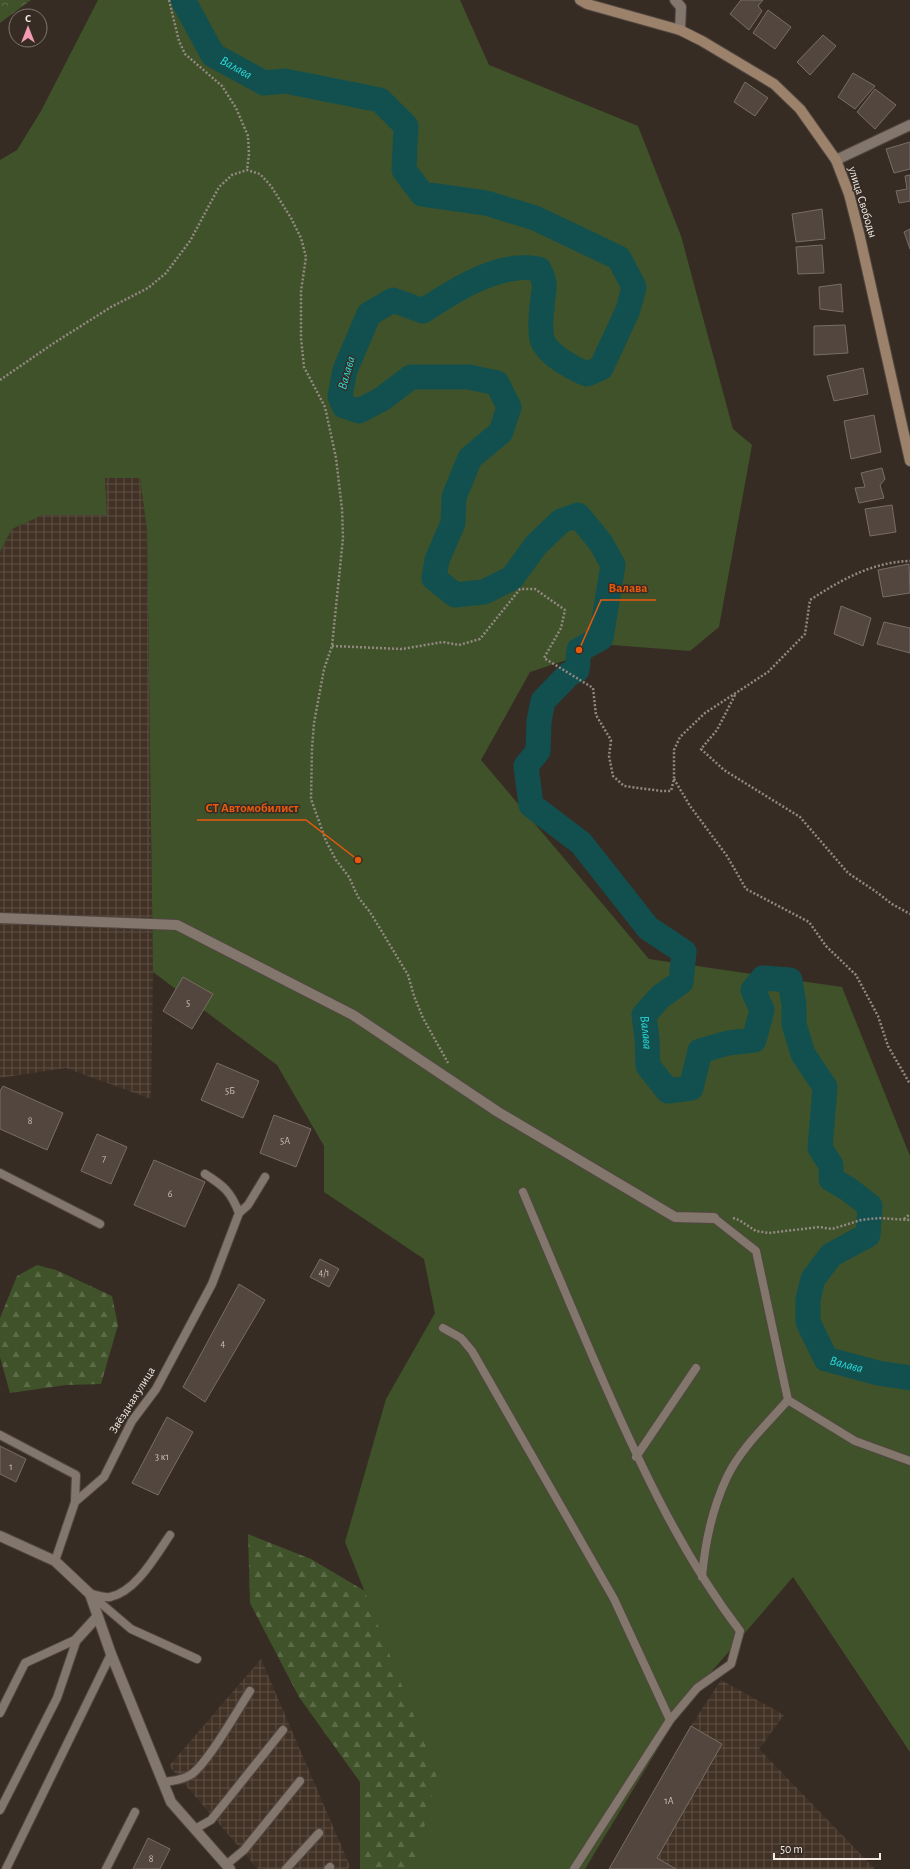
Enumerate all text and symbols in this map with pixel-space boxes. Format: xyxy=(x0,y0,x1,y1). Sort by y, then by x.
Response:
north arrow xyxy=(8,8,48,48)
text: С xyxy=(25,13,31,24)
water label: Валава xyxy=(218,54,254,82)
street label: улица Свободы xyxy=(845,164,879,239)
water label: Валава xyxy=(336,355,358,391)
callout: Валава xyxy=(601,575,656,600)
text: Валава xyxy=(608,582,648,595)
callout: СТ Автомобилист xyxy=(197,795,306,820)
text: СТ Автомобилист xyxy=(205,802,300,815)
house number: 5 xyxy=(186,998,190,1008)
water label: Валава xyxy=(638,1015,654,1050)
house number: 5Б xyxy=(225,1086,235,1096)
house number: 8 xyxy=(28,1116,33,1126)
house number: 5А xyxy=(280,1136,290,1146)
house number: 7 xyxy=(102,1154,106,1164)
house number: 6 xyxy=(168,1189,173,1199)
house number: 4/1 xyxy=(318,1268,330,1278)
house number: 4 xyxy=(221,1339,226,1349)
water label: Валава xyxy=(828,1354,865,1375)
street label: Звёздная улица xyxy=(107,1364,158,1436)
house number: 3 к1 xyxy=(155,1452,169,1462)
house number: 1 xyxy=(9,1462,13,1472)
house number: 1А xyxy=(664,1796,674,1806)
scale bar xyxy=(774,1835,880,1861)
text: 50 m xyxy=(780,1843,803,1855)
house number: 8 xyxy=(149,1854,154,1864)

